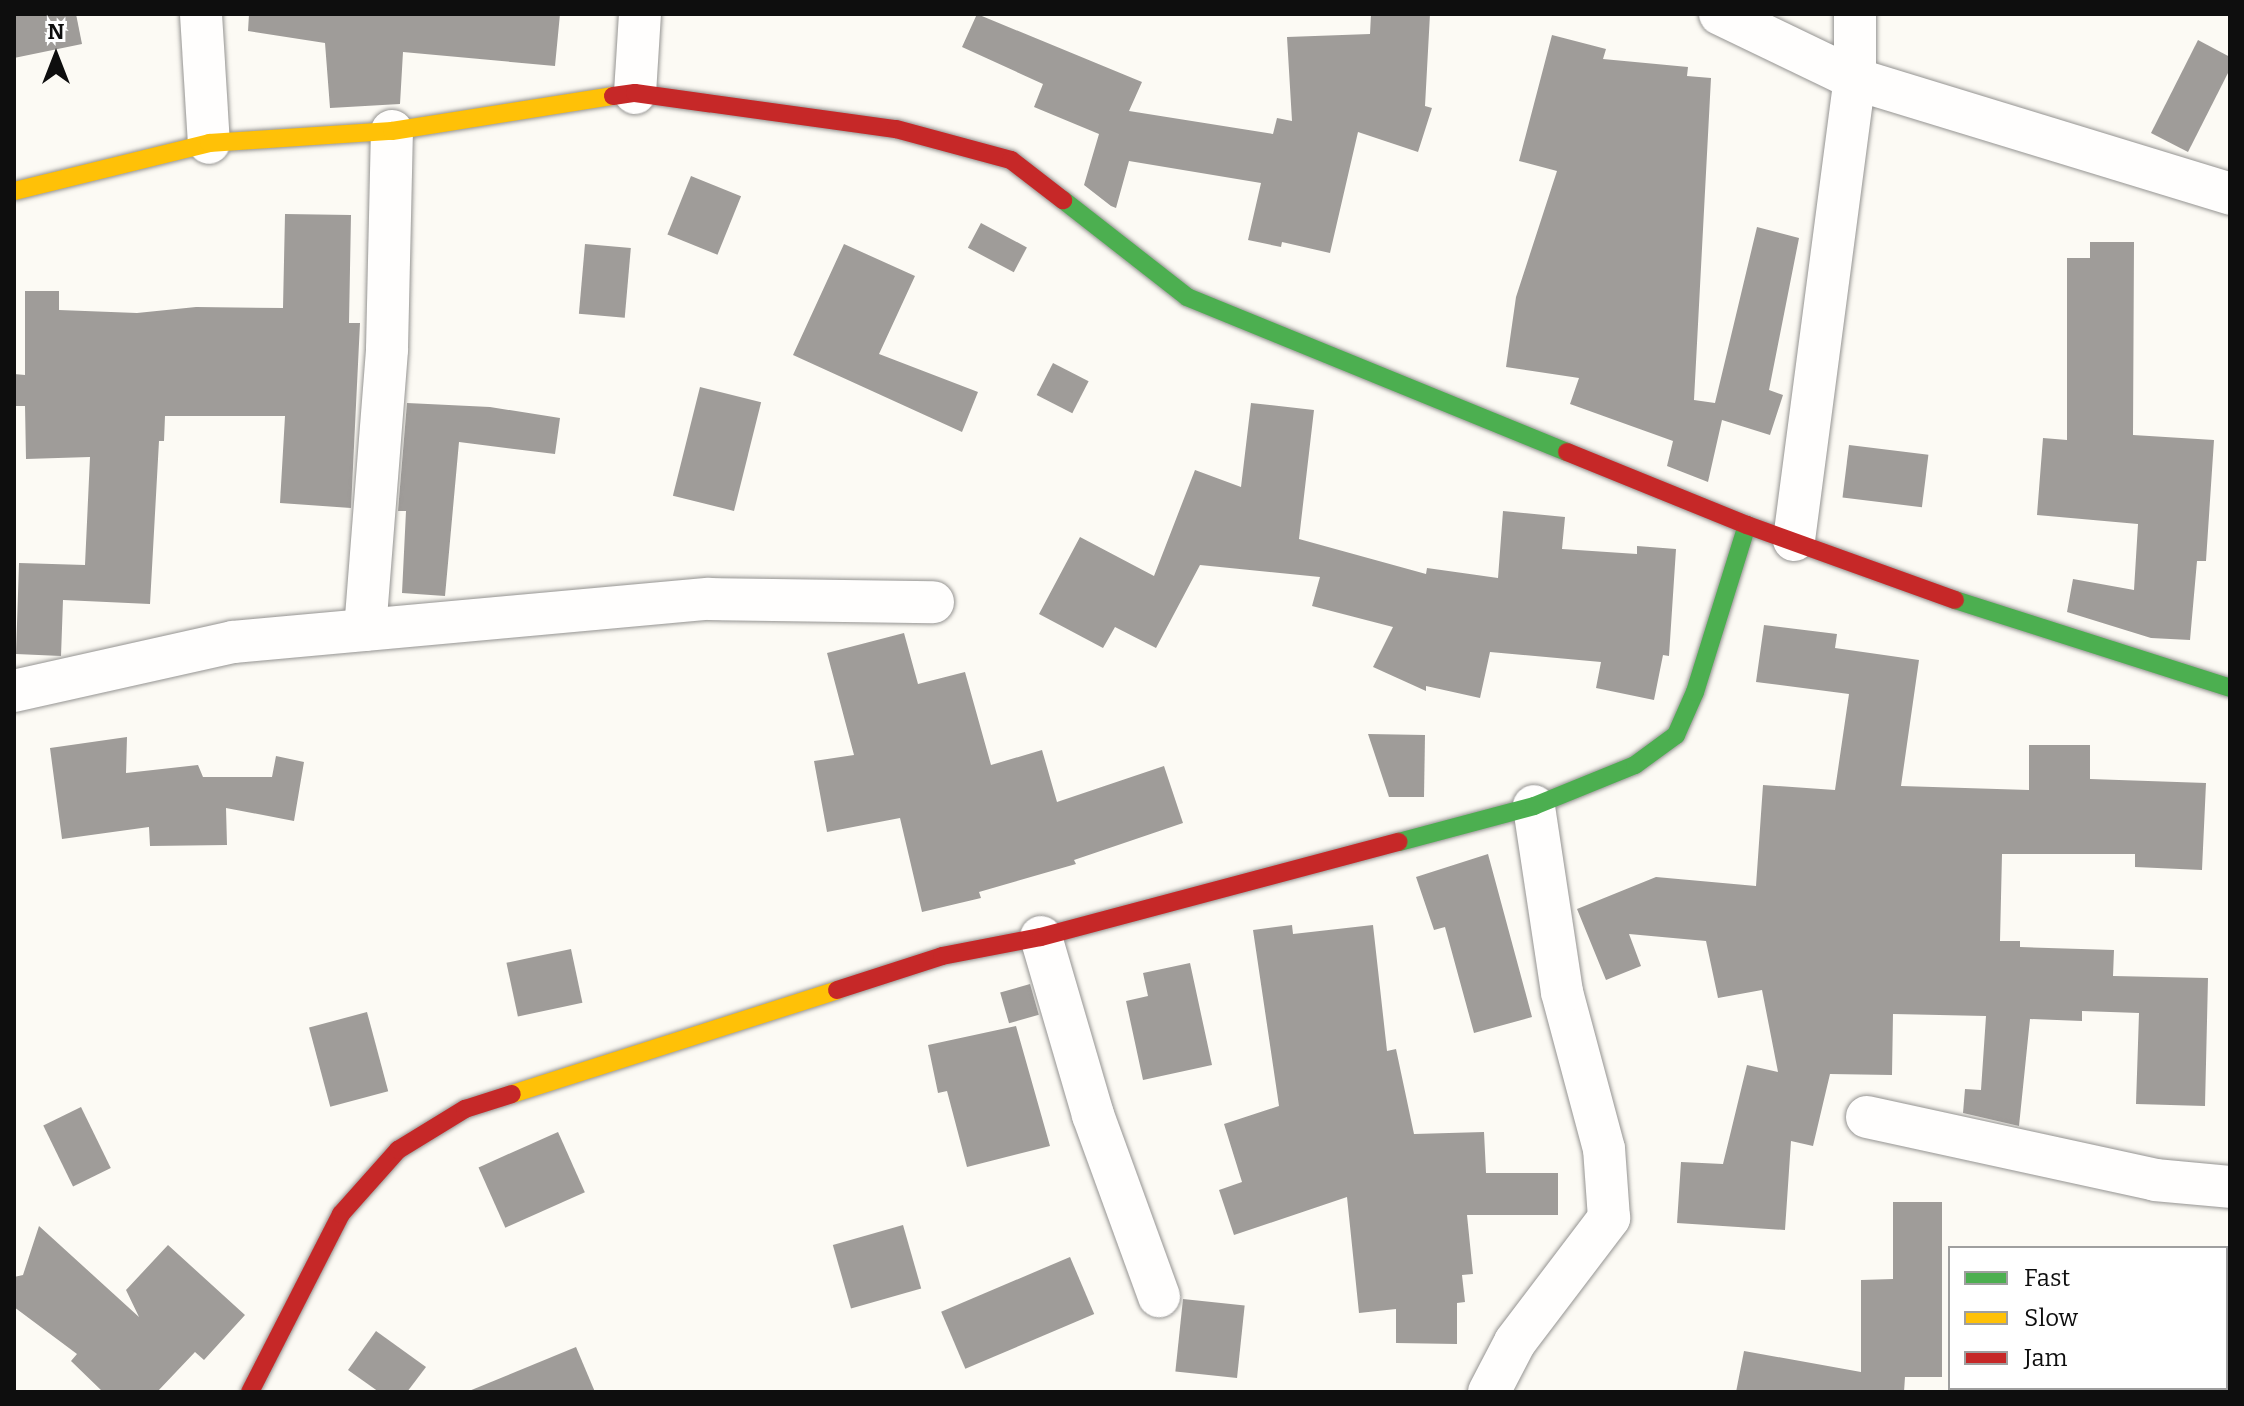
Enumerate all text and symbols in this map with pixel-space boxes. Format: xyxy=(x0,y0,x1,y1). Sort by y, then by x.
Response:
north arrow xyxy=(16,16,96,96)
text: N xyxy=(48,18,64,45)
legend xyxy=(1948,1246,2228,1390)
text: Fast xyxy=(2024,1264,2070,1292)
text: Slow xyxy=(2024,1304,2078,1332)
text: Jam xyxy=(2024,1344,2067,1372)

